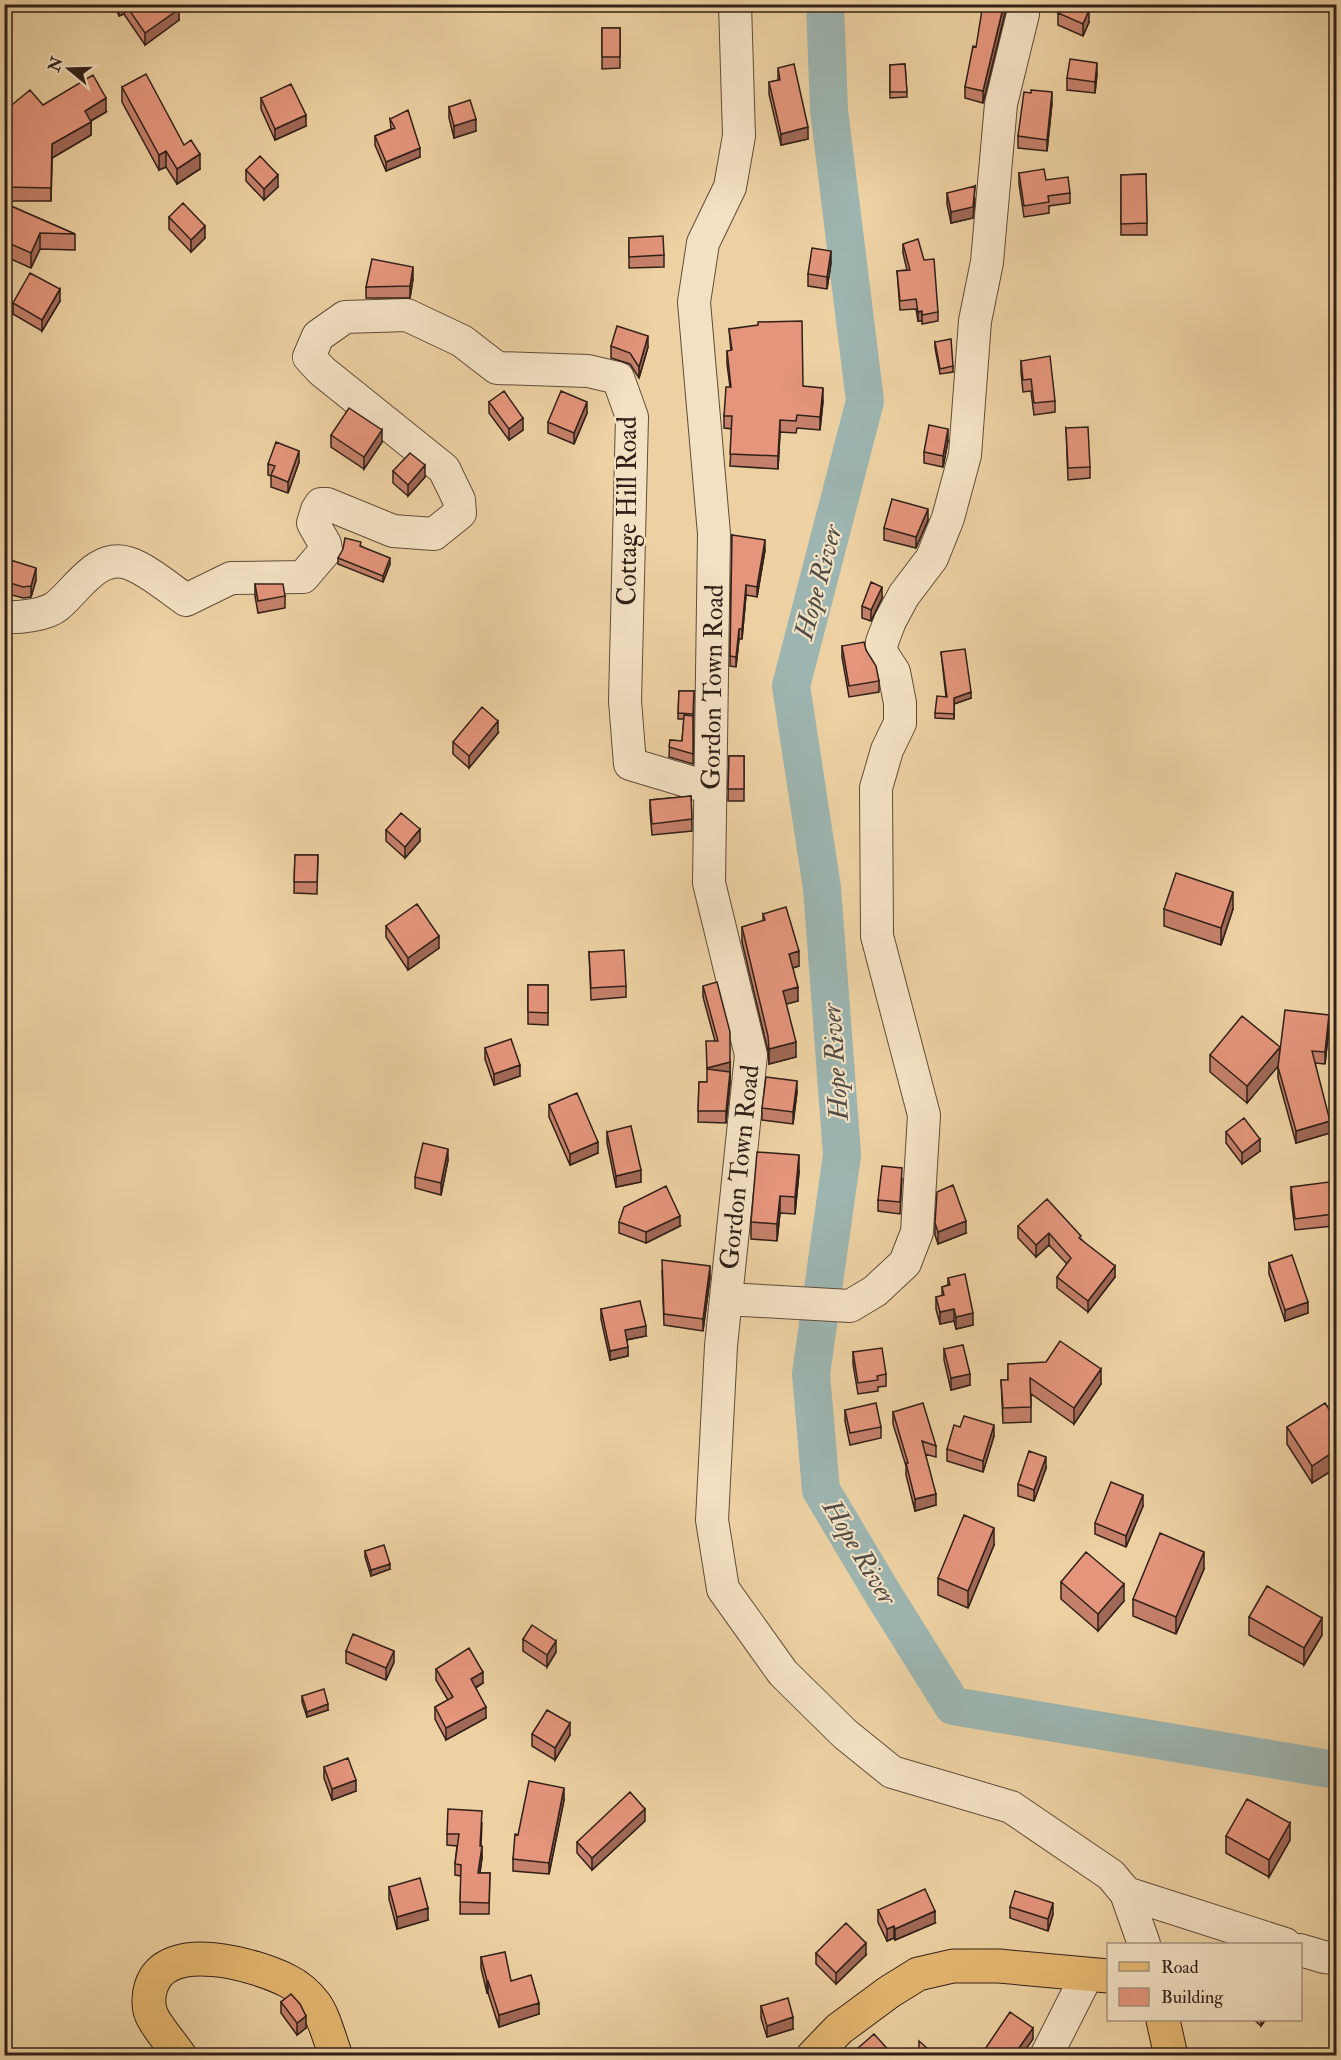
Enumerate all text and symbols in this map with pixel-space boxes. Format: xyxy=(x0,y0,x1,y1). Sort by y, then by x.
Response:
north arrow xyxy=(39,39,99,99)
text: N xyxy=(44,54,68,75)
street label: Cottage Hill Road xyxy=(612,416,644,606)
water label: Hope River xyxy=(787,519,850,645)
street label: Gordon Town Road xyxy=(695,584,731,790)
water label: Hope River xyxy=(815,1000,856,1124)
street label: Gordon Town Road xyxy=(713,1063,767,1271)
water label: Hope River xyxy=(814,1492,905,1613)
legend xyxy=(1107,1943,1302,2021)
text: Road xyxy=(1161,1956,1199,1979)
text: Building xyxy=(1161,1986,1224,2009)

